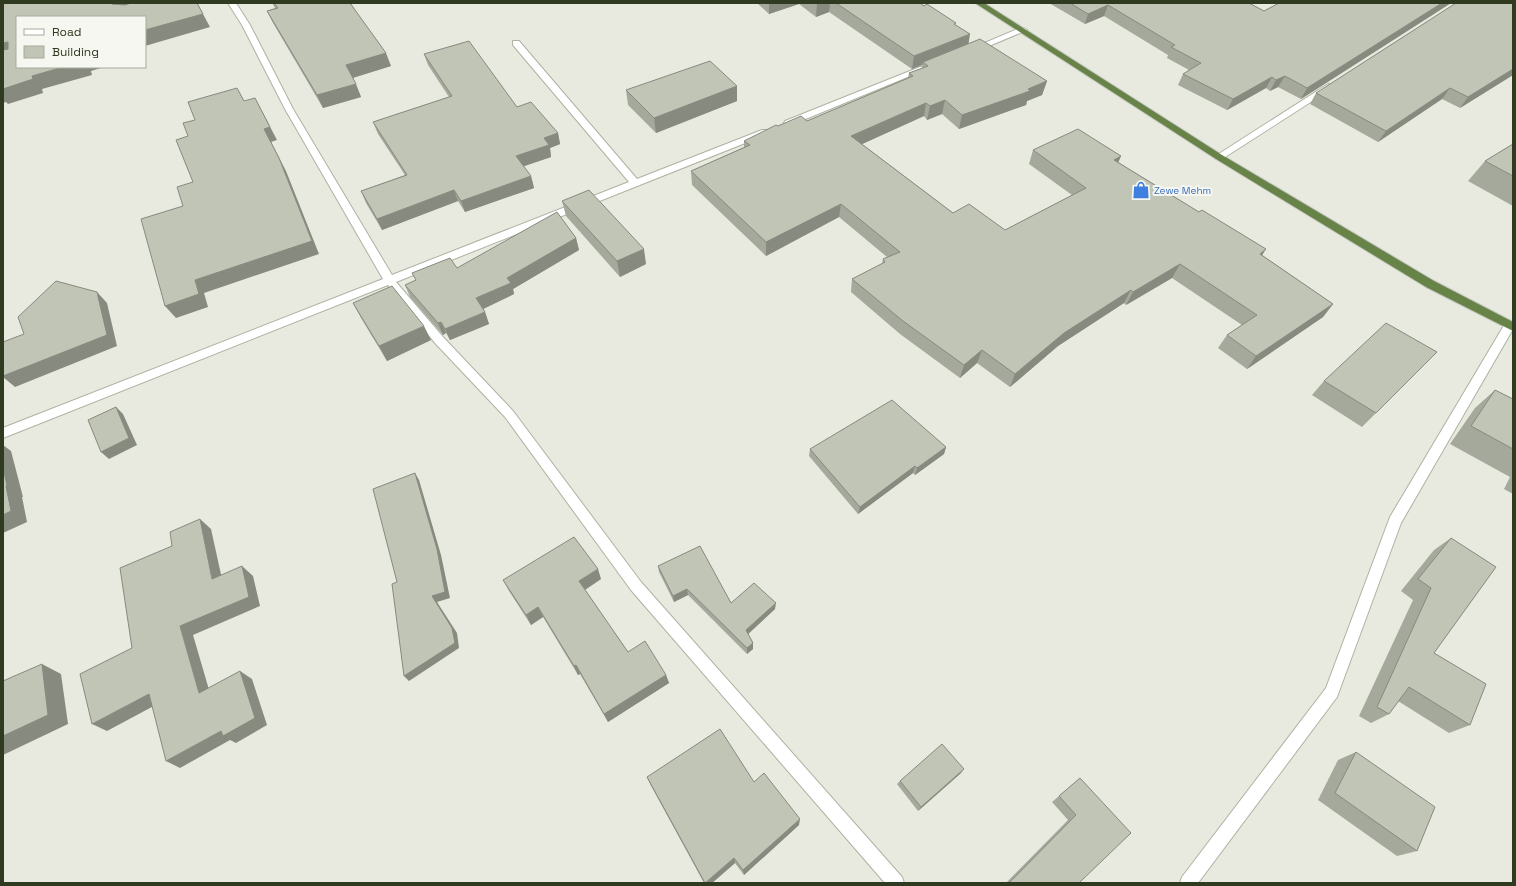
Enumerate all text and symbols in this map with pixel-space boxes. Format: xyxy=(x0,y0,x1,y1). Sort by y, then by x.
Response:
legend xyxy=(16,16,146,68)
text: Road xyxy=(52,24,81,40)
text: Building xyxy=(52,44,99,60)
shop icon: Zewe Mehm xyxy=(1131,180,1151,200)
place label: Zewe Mehm xyxy=(1154,184,1211,197)

